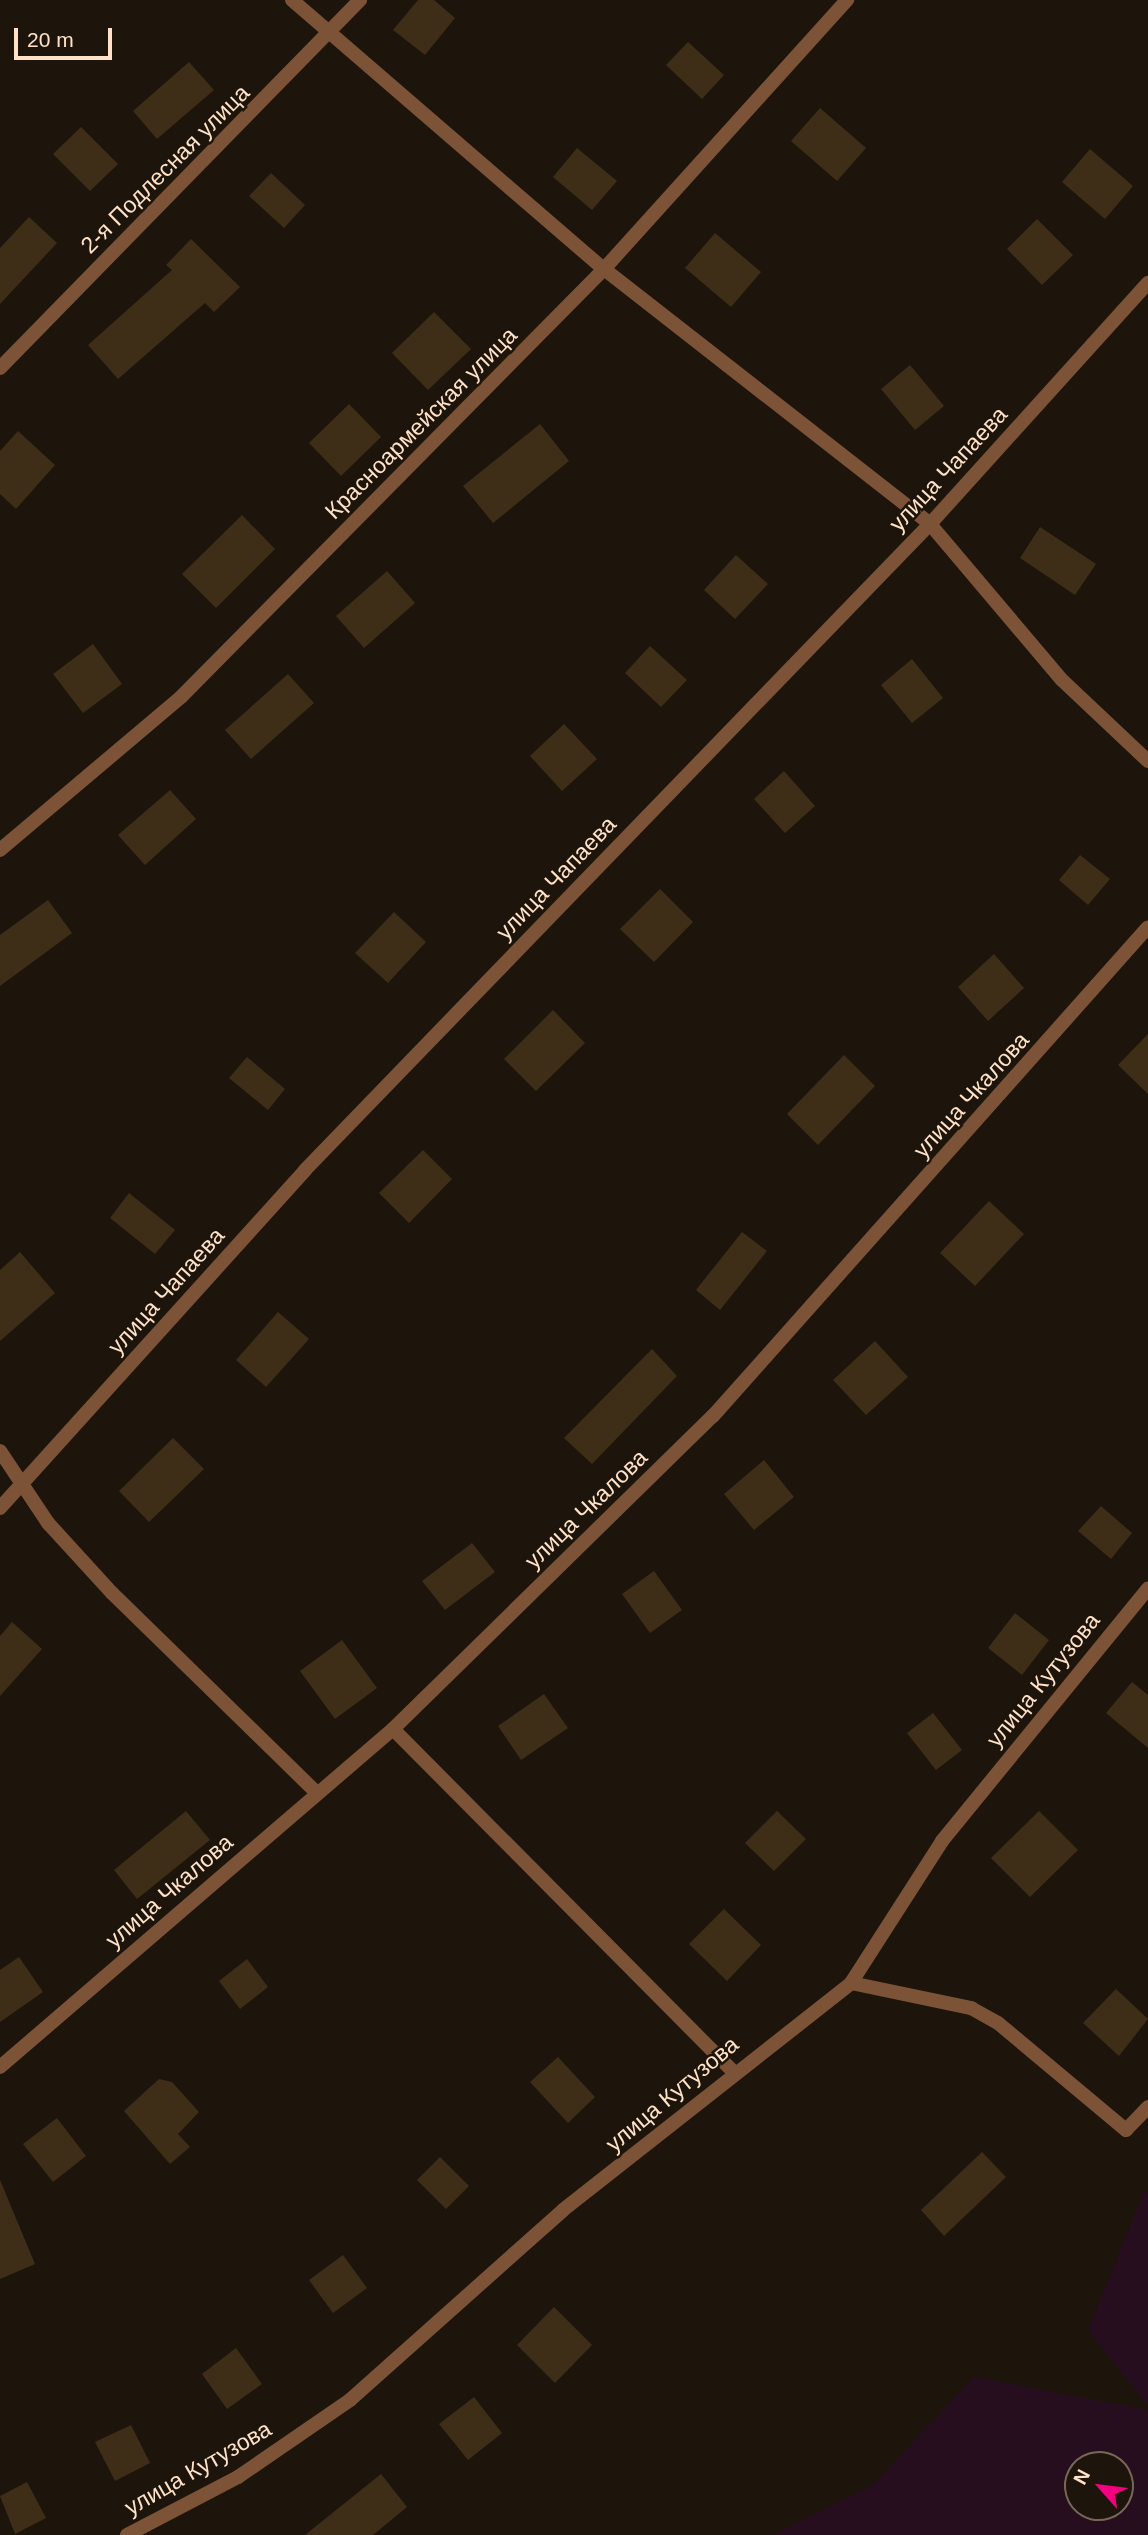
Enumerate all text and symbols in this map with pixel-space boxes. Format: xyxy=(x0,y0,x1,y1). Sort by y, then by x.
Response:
scale bar xyxy=(18,14,116,58)
text: 20 m xyxy=(27,28,74,51)
street label: 2-я Подлесная улица xyxy=(75,79,255,259)
street label: Красноармейская улица xyxy=(319,321,523,525)
street label: улица Чапаева xyxy=(883,401,1013,537)
street label: улица Чапаева xyxy=(490,811,622,945)
street label: улица Чкалова xyxy=(907,1026,1035,1164)
street label: улица Чапаева xyxy=(102,1222,230,1360)
street label: улица Чкалова xyxy=(519,1444,653,1574)
street label: улица Кутузова xyxy=(980,1607,1106,1753)
street label: улица Чкалова xyxy=(100,1828,238,1954)
street label: улица Кутузова xyxy=(600,2031,744,2157)
street label: улица Кутузова xyxy=(120,2415,276,2521)
north arrow xyxy=(1064,2451,1134,2521)
text: N xyxy=(1069,2466,1094,2488)

